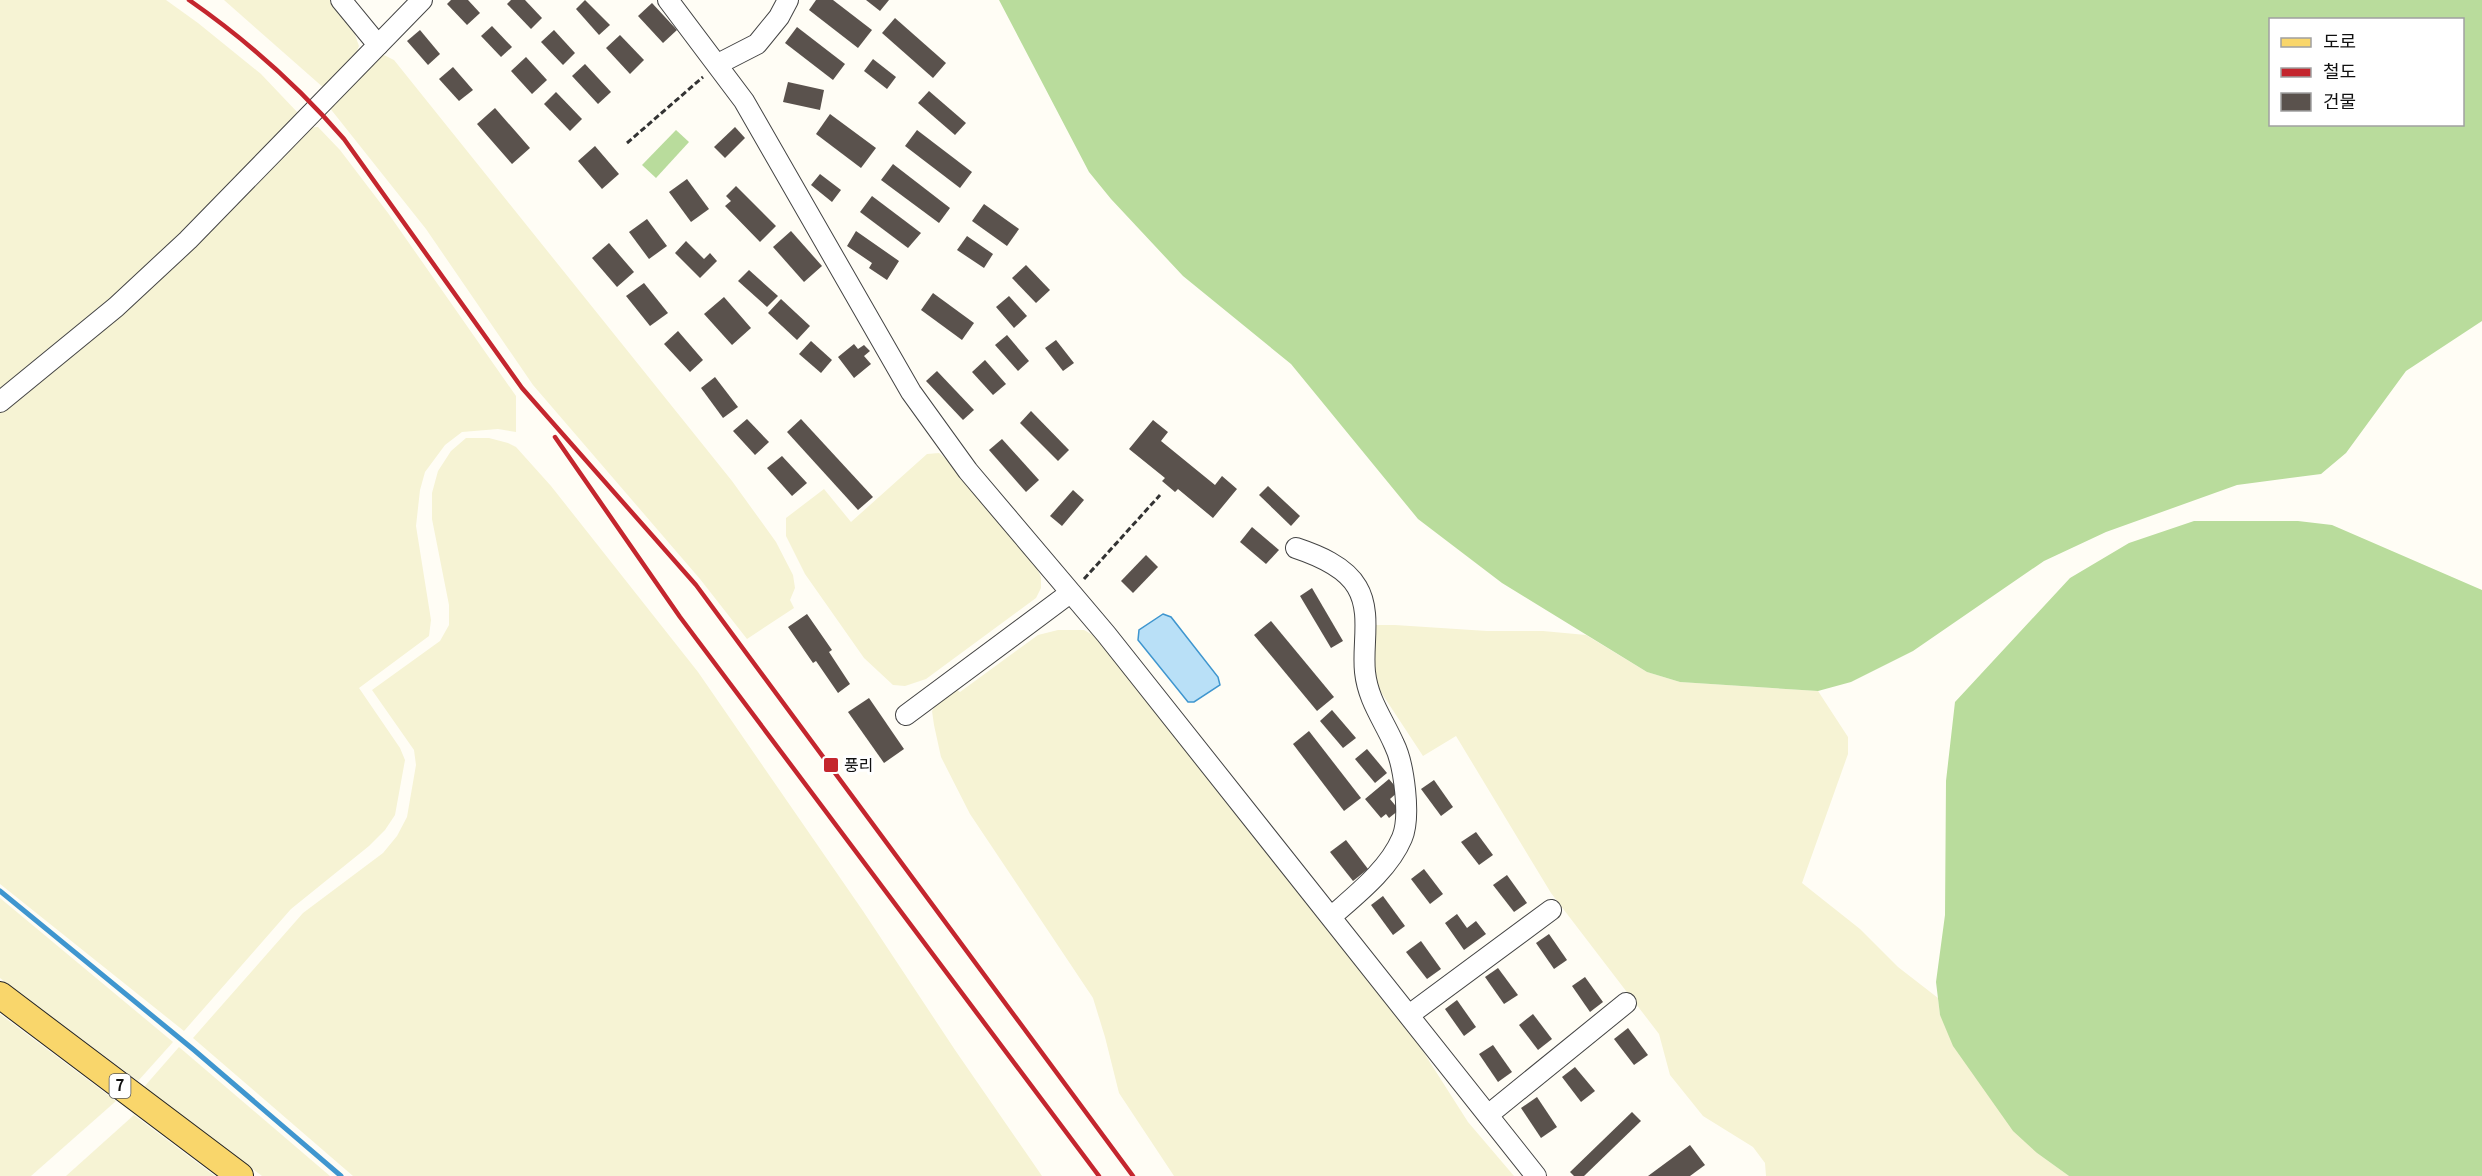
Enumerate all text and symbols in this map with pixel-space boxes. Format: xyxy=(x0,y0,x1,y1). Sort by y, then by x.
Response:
legend xyxy=(2269,18,2464,126)
text: 도로 xyxy=(2323,27,2356,53)
text: 철도 xyxy=(2323,57,2356,83)
text: 건물 xyxy=(2323,87,2356,113)
place label: 풍리 xyxy=(844,752,873,776)
marker: 풍리 xyxy=(822,756,840,774)
road number: 7 xyxy=(110,1074,130,1098)

